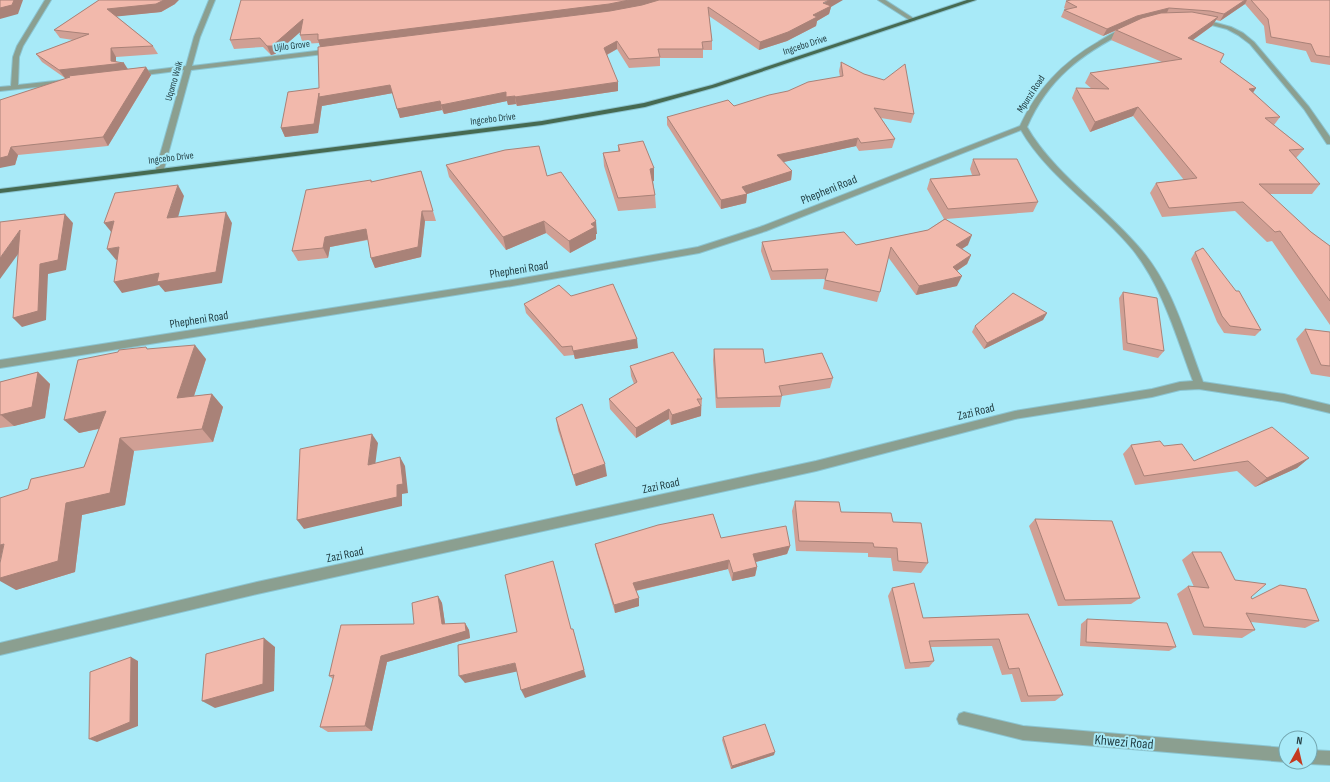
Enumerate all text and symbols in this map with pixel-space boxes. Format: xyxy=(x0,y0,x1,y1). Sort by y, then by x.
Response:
street label: Ingcebo Drive xyxy=(781,32,829,58)
street label: Ujilo Grove xyxy=(273,38,311,54)
street label: Uqomo Walk xyxy=(163,59,185,102)
street label: Mpunzi Road xyxy=(1014,73,1048,115)
street label: Ingcebo Drive xyxy=(470,110,516,128)
street label: Ingcebo Drive xyxy=(148,149,194,167)
street label: Phepheni Road xyxy=(799,172,859,208)
street label: Phepheni Road xyxy=(489,258,549,282)
street label: Phepheni Road xyxy=(169,308,229,332)
street label: Zazi Road xyxy=(956,400,996,424)
street label: Zazi Road xyxy=(641,475,681,497)
street label: Zazi Road xyxy=(325,544,365,566)
north arrow xyxy=(1278,730,1318,770)
street label: Khwezi Road xyxy=(1094,731,1154,753)
text: N xyxy=(1296,734,1303,747)

